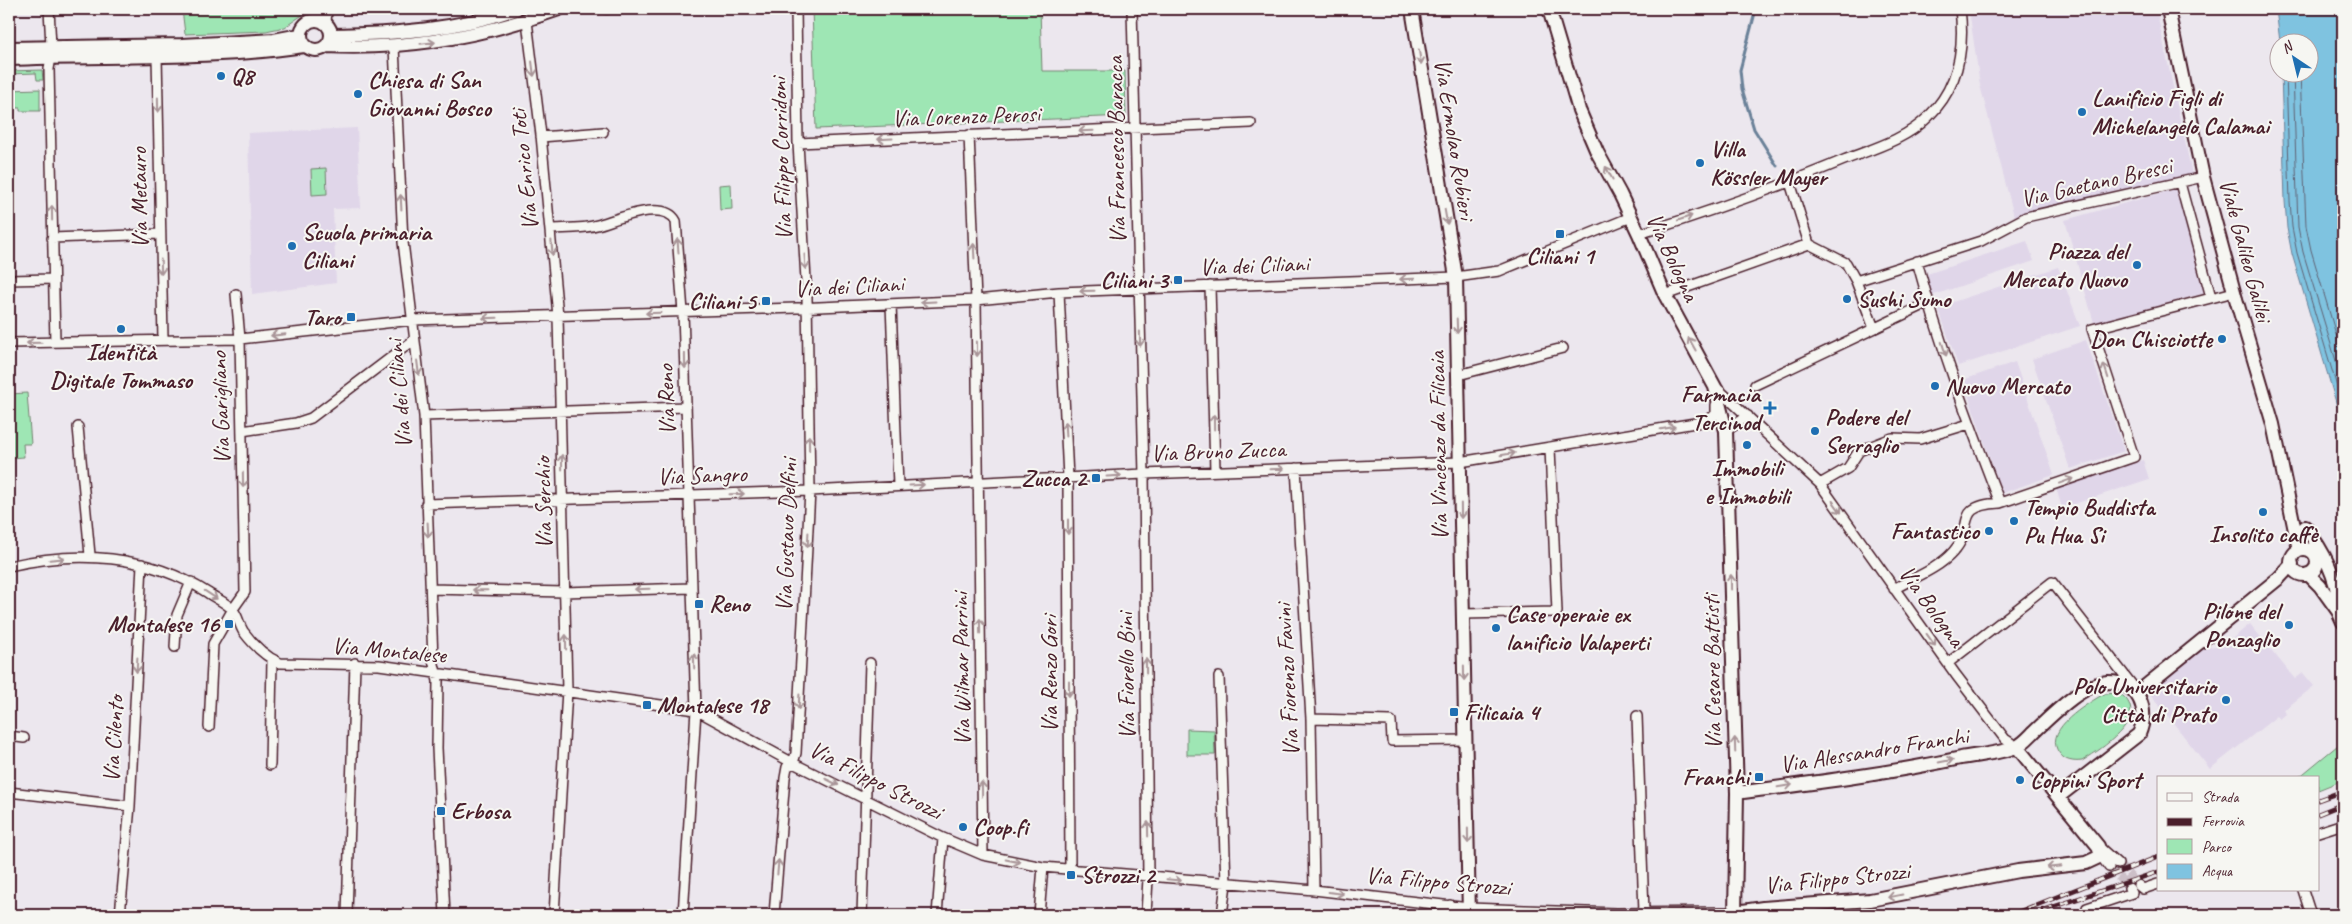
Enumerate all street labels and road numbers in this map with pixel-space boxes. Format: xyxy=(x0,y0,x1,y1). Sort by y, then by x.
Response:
street label: Via Francesco Baracca xyxy=(1099,55,1133,244)
street label: Via Ermolao Rubieri xyxy=(1428,57,1483,225)
street label: Via Filippo Corridoni xyxy=(763,73,799,241)
street label: Via Lorenzo Perosi xyxy=(891,98,1043,134)
street label: Via Enrico Toti xyxy=(502,105,545,232)
street label: Via Metauro xyxy=(123,146,155,249)
street label: Via Gaetano Bresci xyxy=(2018,150,2177,214)
street label: Viale Galileo Galilei xyxy=(2213,175,2280,327)
street label: Via Bologna xyxy=(1640,208,1707,307)
street label: Via dei Ciliani xyxy=(1199,248,1312,282)
street label: Via dei Ciliani xyxy=(794,268,907,304)
street label: Via dei Ciliani xyxy=(379,336,419,450)
street label: Via Garigliano xyxy=(203,350,237,465)
street label: Via Vincenzo da Filicaia xyxy=(1421,350,1455,541)
street label: Via Reno xyxy=(650,363,682,436)
street label: Via Bruno Zucca xyxy=(1150,434,1288,468)
street label: Via Serchio xyxy=(527,454,559,549)
street label: Via Gustavo Delfini xyxy=(768,455,804,612)
street label: Via Sangro xyxy=(657,458,749,492)
street label: Via Bologna xyxy=(1892,559,1973,654)
street label: Via Wilmar Parrini xyxy=(945,589,977,746)
street label: Via Cesare Battisti xyxy=(1696,592,1728,750)
street label: Via Fiorenzo Favini xyxy=(1268,599,1306,757)
street label: Via Fiorello Bini xyxy=(1110,610,1142,740)
street label: Via Renzo Gori xyxy=(1034,612,1064,733)
street label: Via Montalese xyxy=(331,630,450,670)
street label: Via Cilento xyxy=(96,692,130,783)
street label: Via Alessandro Franchi xyxy=(1778,720,1973,780)
street label: Via Filippo Strozzi xyxy=(804,734,950,828)
street label: Via Filippo Strozzi xyxy=(1763,855,1913,901)
street label: Via Filippo Strozzi xyxy=(1364,860,1514,902)

